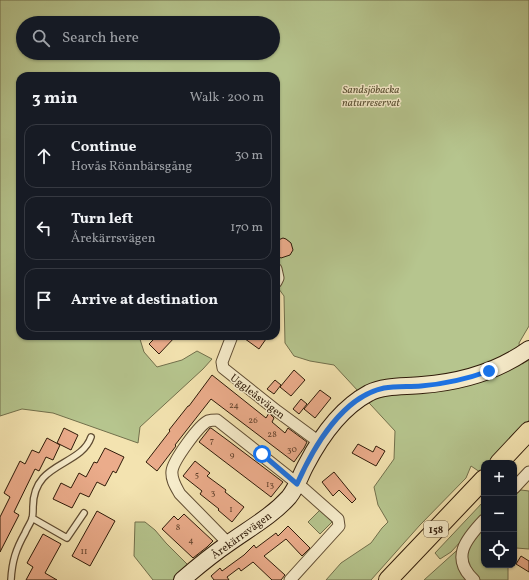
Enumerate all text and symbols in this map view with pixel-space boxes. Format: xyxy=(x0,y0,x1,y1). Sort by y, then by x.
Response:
search box xyxy=(16,16,280,60)
icon: search xyxy=(30,27,52,49)
text: Search here xyxy=(62,28,139,49)
park label: Sandsjöbacka naturreservat xyxy=(342,83,400,111)
text: 3 min xyxy=(32,87,78,110)
text: Walk · 200 m xyxy=(190,89,264,107)
text: Continue xyxy=(71,137,136,158)
icon: ahead xyxy=(33,145,55,167)
text: 30 m xyxy=(235,147,263,165)
text: Hovås Rönnbärsgång xyxy=(71,158,192,176)
text: Turn left xyxy=(71,209,133,230)
icon: left xyxy=(33,217,55,239)
text: 170 m xyxy=(230,219,263,237)
text: Årekärrsvägen xyxy=(71,230,155,248)
icon: arrive xyxy=(33,289,55,311)
text: Arrive at destination xyxy=(71,290,218,311)
route end xyxy=(480,362,498,380)
street label: Uggleåsvägen xyxy=(227,371,288,424)
house number: 24 xyxy=(229,399,239,412)
house number: 26 xyxy=(248,414,258,427)
house number: 28 xyxy=(267,428,277,441)
house number: 7 xyxy=(210,434,214,447)
house number: 30 xyxy=(287,443,298,456)
route start xyxy=(253,445,271,463)
house number: 9 xyxy=(230,449,235,462)
map controls xyxy=(481,460,517,568)
button: + xyxy=(481,460,517,496)
house number: 5 xyxy=(195,468,199,481)
house number: 13 xyxy=(266,478,274,491)
house number: 3 xyxy=(211,486,216,499)
button: − xyxy=(481,496,517,532)
house number: 1 xyxy=(229,503,233,516)
street label: Årekärrsvägen xyxy=(209,509,276,563)
house number: 8 xyxy=(176,521,181,534)
road number: 158 xyxy=(424,521,448,537)
button: locate xyxy=(481,532,517,568)
house number: 4 xyxy=(188,534,194,547)
house number: 11 xyxy=(81,545,87,558)

